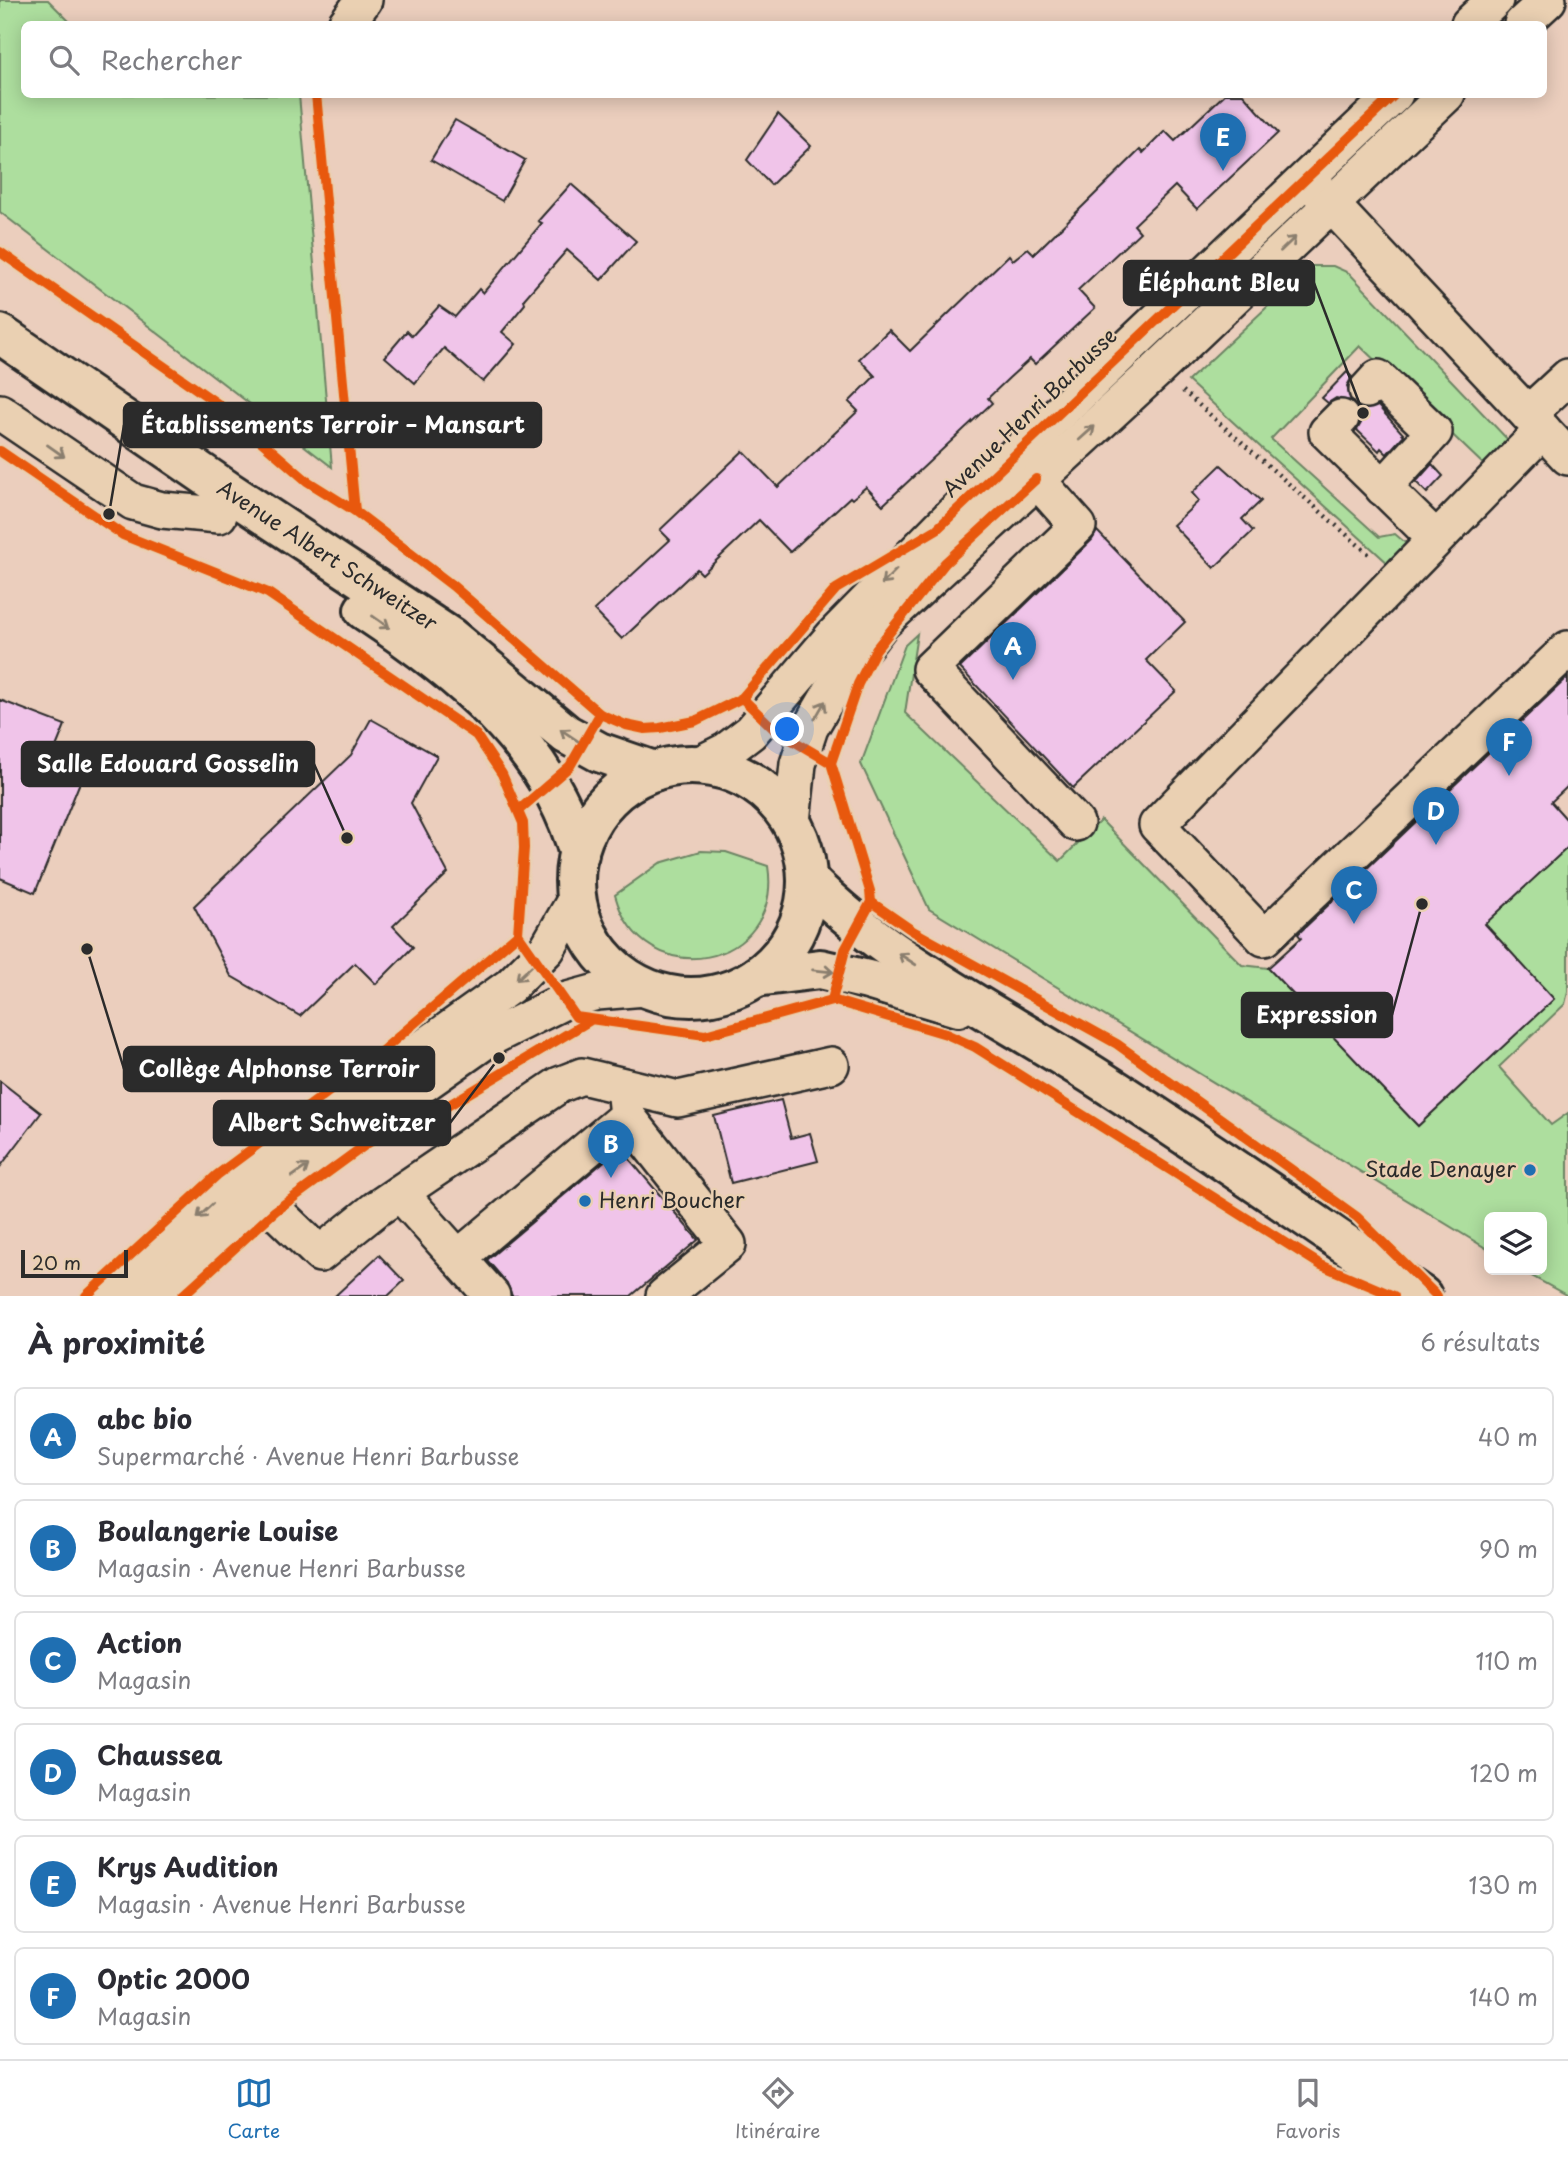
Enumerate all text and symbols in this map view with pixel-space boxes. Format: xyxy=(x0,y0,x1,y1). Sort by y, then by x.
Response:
search box xyxy=(21,21,1547,98)
text: Rechercher xyxy=(101,40,242,79)
icon: search xyxy=(45,41,83,79)
pin: E xyxy=(1200,113,1246,171)
one-way arrow xyxy=(1279,236,1296,253)
callout: Éléphant Bleu xyxy=(1124,261,1314,305)
text: Éléphant Bleu xyxy=(1138,264,1300,299)
street label: Avenue Henri Barbusse xyxy=(934,319,1123,504)
callout: Établissements Terroir – Mansart xyxy=(124,403,541,447)
text: Établissements Terroir – Mansart xyxy=(141,406,525,441)
one-way arrow xyxy=(1077,426,1095,442)
one-way arrow xyxy=(46,444,65,458)
street label: Avenue Albert Schweitzer xyxy=(212,471,445,638)
one-way arrow xyxy=(881,569,898,586)
one-way arrow xyxy=(371,615,390,629)
pin: A xyxy=(990,622,1036,680)
one-way arrow xyxy=(813,701,827,721)
your location xyxy=(770,712,804,746)
pin: F xyxy=(1486,718,1532,776)
one-way arrow xyxy=(560,728,579,742)
callout: Salle Edouard Gosselin xyxy=(22,742,314,786)
text: Salle Edouard Gosselin xyxy=(37,745,299,780)
pin: D xyxy=(1413,787,1459,845)
pin: C xyxy=(1331,866,1377,924)
one-way arrow xyxy=(898,952,917,967)
one-way arrow xyxy=(516,964,533,981)
one-way arrow xyxy=(811,965,834,978)
callout: Expression xyxy=(1242,993,1392,1037)
text: Expression xyxy=(1256,996,1378,1031)
callout: Collège Alphonse Terroir xyxy=(124,1047,434,1091)
text: Collège Alphonse Terroir xyxy=(138,1050,420,1085)
callout: Albert Schweitzer xyxy=(214,1101,450,1145)
text: Albert Schweitzer xyxy=(228,1104,436,1139)
pin: B xyxy=(588,1120,634,1178)
place label: Stade Denayer xyxy=(1365,1152,1516,1184)
marker: Stade Denayer xyxy=(1522,1162,1538,1178)
one-way arrow xyxy=(290,1164,309,1178)
place label: Henri Boucher xyxy=(599,1183,745,1215)
marker: Henri Boucher xyxy=(577,1193,593,1209)
one-way arrow xyxy=(196,1203,214,1219)
map controls xyxy=(1484,1212,1547,1275)
button: layers xyxy=(1484,1212,1547,1275)
scale bar xyxy=(21,1247,128,1279)
text: 20 m xyxy=(32,1248,81,1276)
text: À proximité xyxy=(28,1319,205,1364)
text: 6 résultats xyxy=(1421,1324,1540,1359)
text: abc bio xyxy=(97,1399,192,1438)
text: A xyxy=(44,1419,62,1454)
text: 40 m xyxy=(1478,1419,1538,1454)
text: Supermarché · Avenue Henri Barbusse xyxy=(97,1438,519,1473)
text: Boulangerie Louise xyxy=(97,1511,338,1550)
text: B xyxy=(45,1531,61,1566)
text: 90 m xyxy=(1479,1531,1538,1566)
text: Magasin · Avenue Henri Barbusse xyxy=(97,1550,466,1585)
text: Action xyxy=(97,1623,182,1662)
text: C xyxy=(44,1643,62,1678)
text: 110 m xyxy=(1476,1643,1538,1678)
text: Magasin xyxy=(97,1662,191,1697)
text: Chaussea xyxy=(97,1735,223,1774)
text: D xyxy=(44,1755,62,1790)
text: 120 m xyxy=(1470,1755,1538,1790)
text: Magasin xyxy=(97,1774,191,1809)
text: Krys Audition xyxy=(97,1847,279,1886)
text: E xyxy=(46,1867,60,1902)
text: 130 m xyxy=(1468,1867,1538,1902)
text: Magasin · Avenue Henri Barbusse xyxy=(97,1886,466,1921)
text: Optic 2000 xyxy=(97,1959,250,1998)
text: F xyxy=(46,1979,60,2014)
text: 140 m xyxy=(1469,1979,1538,2014)
text: Magasin xyxy=(97,1998,191,2033)
tab: Carte xyxy=(227,2074,280,2144)
tab: Itinéraire xyxy=(735,2074,820,2144)
tab: Favoris xyxy=(1275,2074,1341,2144)

